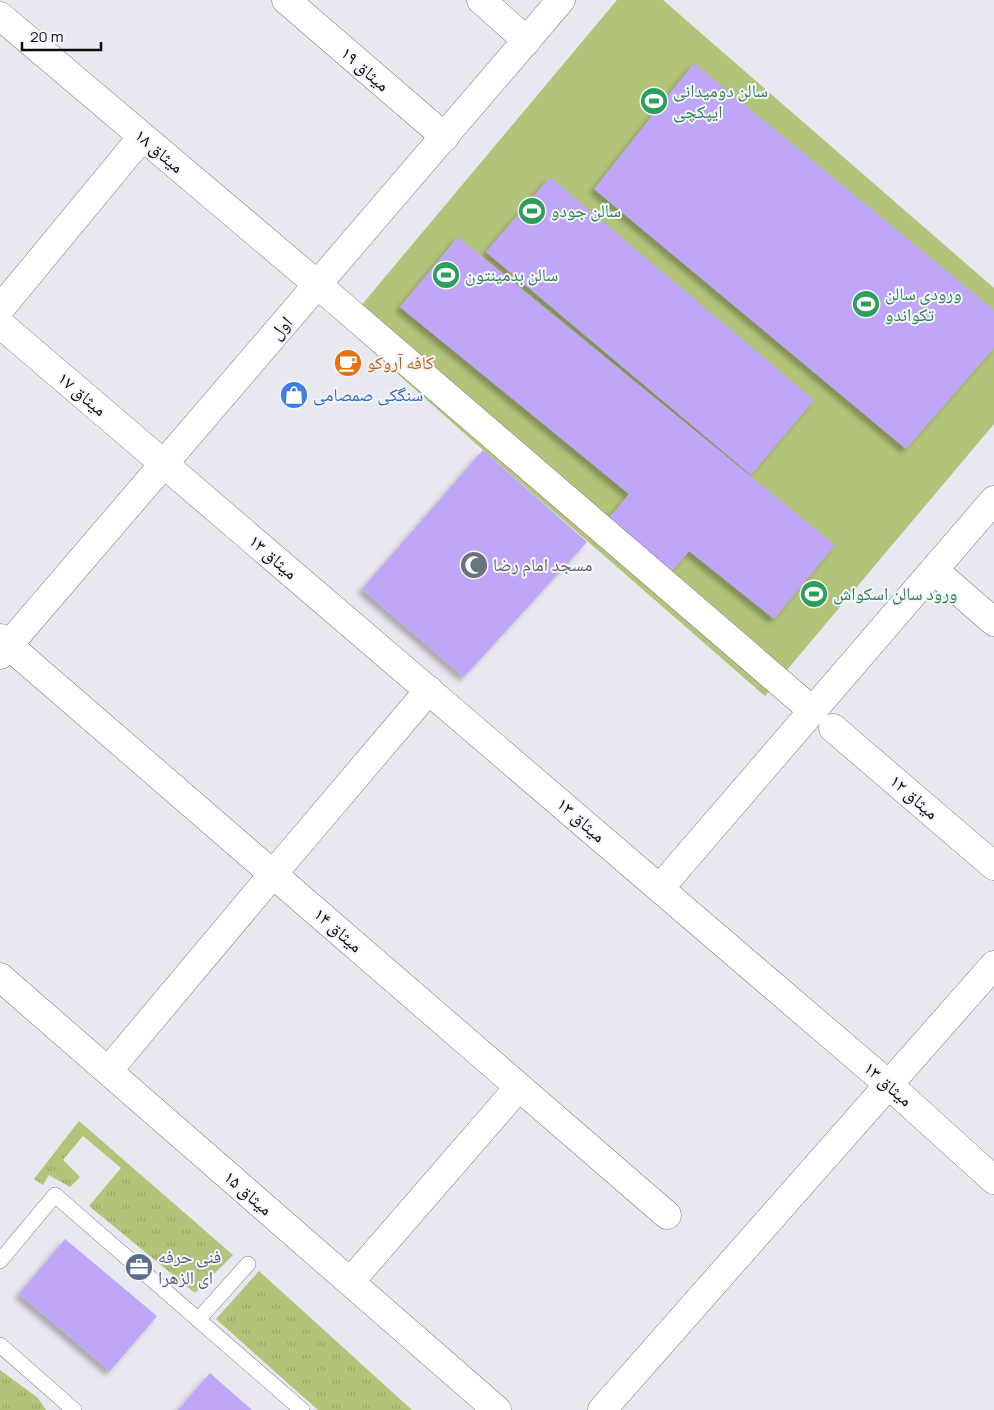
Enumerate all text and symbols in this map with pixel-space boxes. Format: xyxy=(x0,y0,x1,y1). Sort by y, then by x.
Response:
scale bar xyxy=(22,20,101,52)
text: 20 m xyxy=(30,26,63,47)
street label: میثاق ۱۹ xyxy=(336,40,395,96)
place label: سالن دومیدانی ایپکچی xyxy=(673,78,768,123)
sports icon: سالن دومیدانی ایپکچی xyxy=(639,86,669,116)
street label: میثاق ۱۸ xyxy=(130,123,189,178)
sports icon: سالن جودو xyxy=(517,196,547,226)
place label: سالن جودو xyxy=(551,198,621,222)
sports icon: سالن بدمینتون xyxy=(431,260,461,290)
place label: سالن بدمینتون xyxy=(465,262,558,286)
place label: ورودی سالن تکواندو xyxy=(885,281,962,326)
sports icon: ورودی سالن تکواندو xyxy=(851,289,881,319)
street label: اول xyxy=(264,311,297,344)
cafe icon: کافه آروکو xyxy=(333,348,363,378)
place label: کافه آروکو xyxy=(367,350,434,374)
street label: میثاق ۱۷ xyxy=(53,366,112,421)
shop icon: سنگکی صمصامی xyxy=(279,380,309,410)
place label: سنگکی صمصامی xyxy=(313,382,423,406)
street label: میثاق ۱۳ xyxy=(244,528,303,584)
mosque icon: مسجد امام رضا xyxy=(459,550,489,580)
place label: مسجد امام رضا xyxy=(493,552,592,577)
sports icon: ورود سالن اسکواش xyxy=(799,579,829,609)
place label: ورود سالن اسکواش xyxy=(833,581,958,605)
street label: میثاق ۱۲ xyxy=(885,768,944,824)
street label: میثاق ۱۳ xyxy=(552,791,611,847)
street label: میثاق ۱۴ xyxy=(309,901,368,957)
street label: میثاق ۱۳ xyxy=(859,1055,918,1111)
street label: میثاق ۱۵ xyxy=(219,1164,278,1220)
place label: فنی حرفه ای الزهرا xyxy=(158,1244,221,1289)
office icon: فنی حرفه ای الزهرا xyxy=(124,1252,154,1282)

